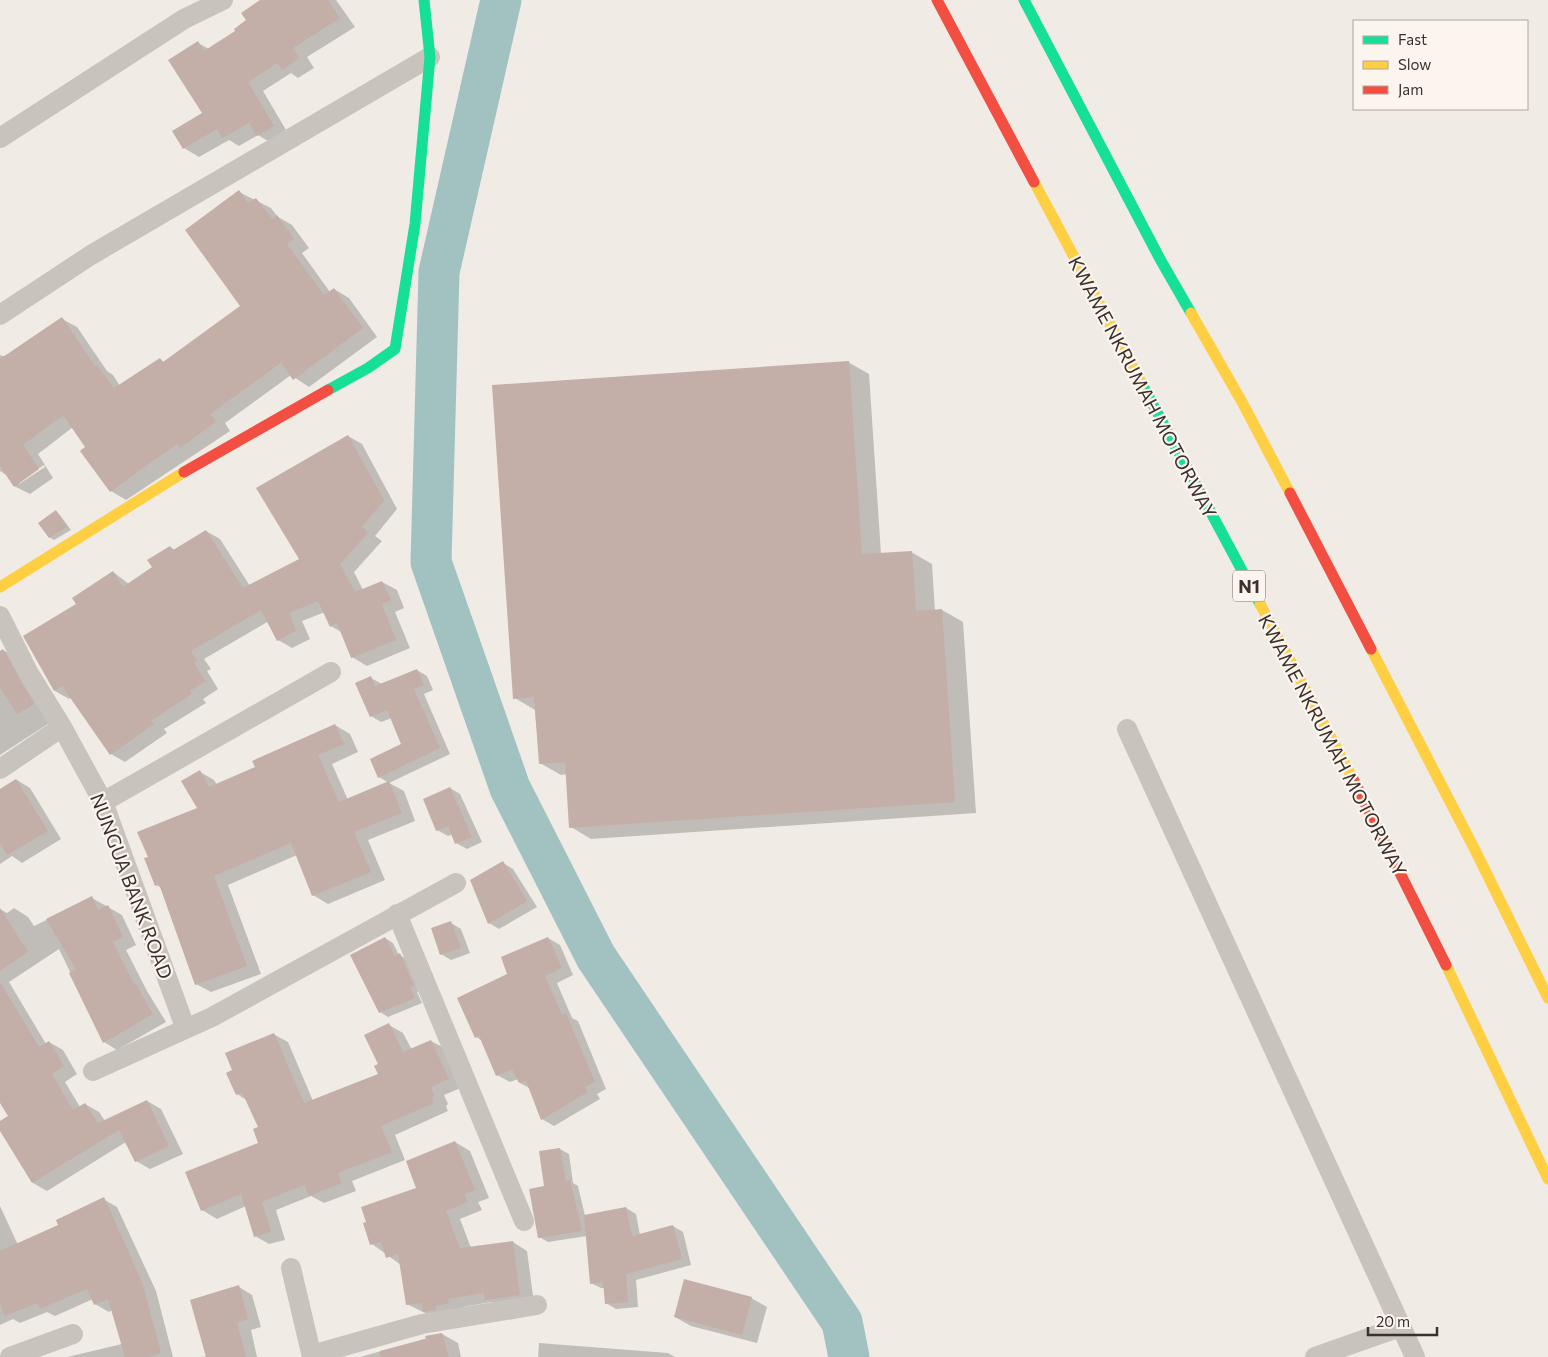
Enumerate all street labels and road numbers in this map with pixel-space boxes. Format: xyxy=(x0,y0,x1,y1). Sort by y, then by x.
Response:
street label: KWAME NKRUMAH MOTORWAY xyxy=(1064,252,1222,522)
road number: N1 xyxy=(1233,570,1265,602)
street label: KWAME NKRUMAH MOTORWAY xyxy=(1254,610,1412,880)
street label: NUNGUA BANK ROAD xyxy=(86,790,178,982)

